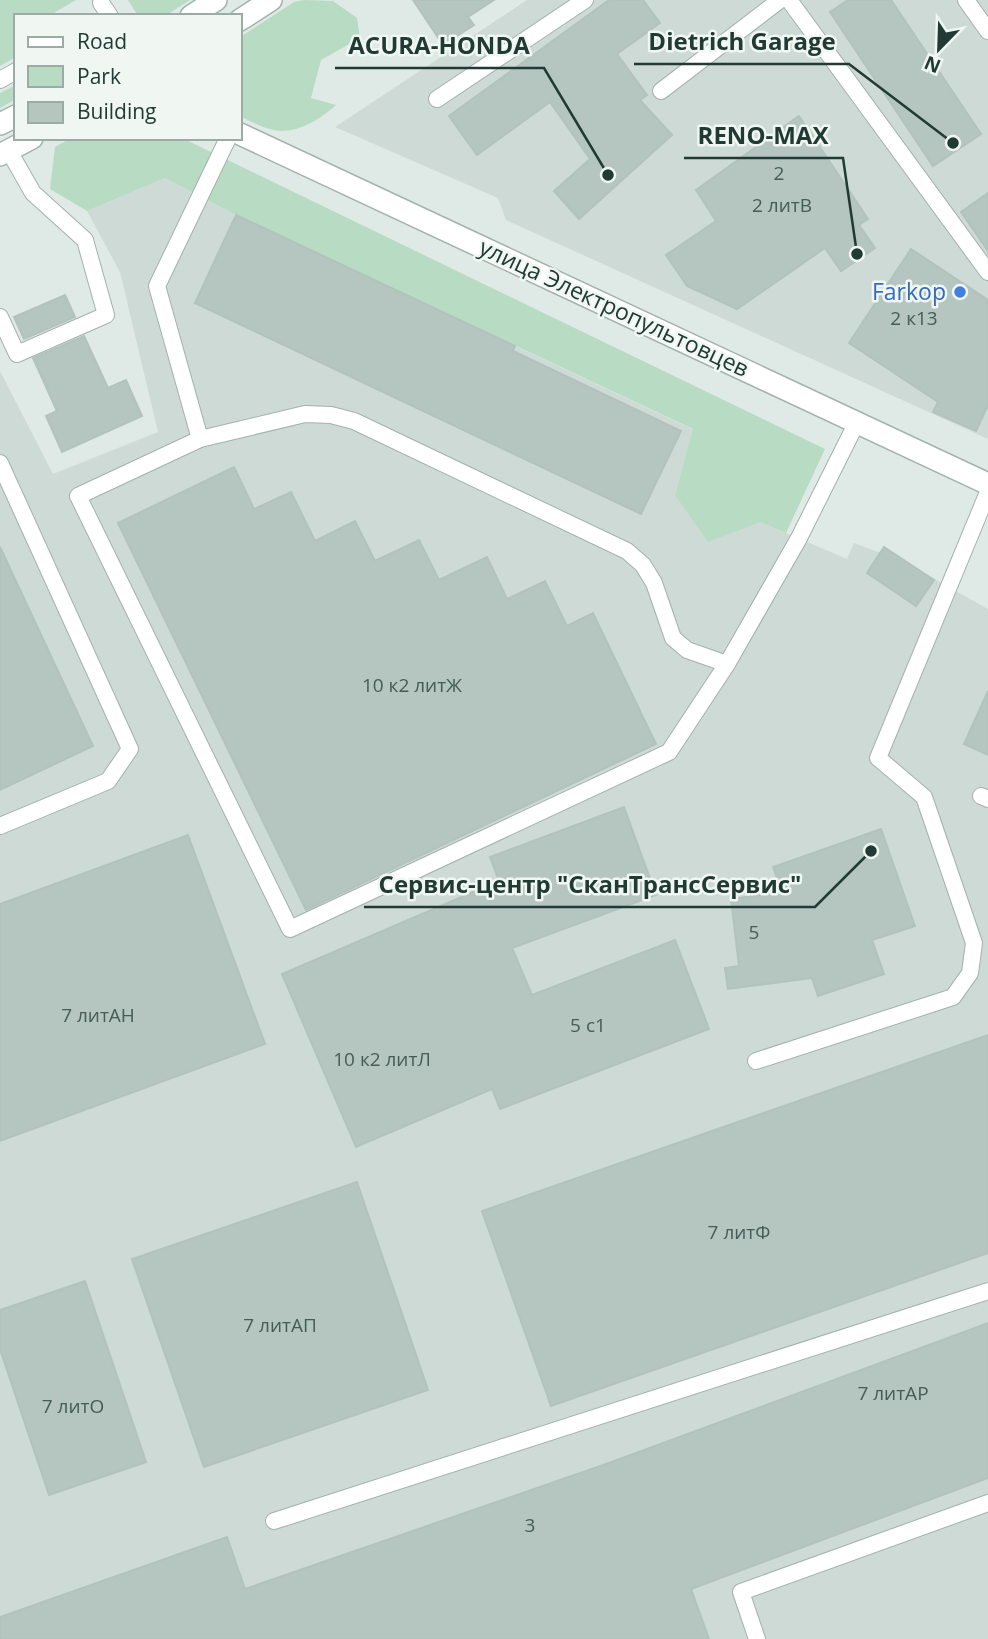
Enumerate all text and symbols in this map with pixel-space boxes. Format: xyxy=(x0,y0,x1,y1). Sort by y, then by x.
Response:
legend xyxy=(14,14,242,140)
north arrow xyxy=(904,14,974,84)
callout: Dietrich Garage xyxy=(634,19,849,64)
callout: ACURA-HONDA xyxy=(335,23,544,68)
text: Dietrich Garage xyxy=(648,24,836,57)
text: Road xyxy=(77,27,127,55)
text: ACURA-HONDA xyxy=(348,28,530,61)
text: N xyxy=(920,50,945,80)
text: Park xyxy=(77,62,121,90)
text: Building xyxy=(77,97,156,125)
callout: RENO-MAX xyxy=(684,113,843,158)
text: RENO-MAX xyxy=(698,118,829,151)
house number: 2 xyxy=(774,160,784,186)
house number: 2 литВ xyxy=(752,192,812,218)
street label: улица Электропультовцев xyxy=(474,230,755,384)
place label: Farkop xyxy=(872,275,946,307)
marker: Farkop xyxy=(952,284,968,300)
house number: 2 к13 xyxy=(890,305,938,331)
house number: 10 к2 литЖ xyxy=(362,672,462,698)
callout: Сервис-центр "СканТрансСервис" xyxy=(364,862,815,907)
text: Сервис-центр "СканТрансСервис" xyxy=(379,867,801,900)
house number: 5 xyxy=(749,919,759,945)
house number: 7 литАН xyxy=(61,1002,135,1028)
house number: 5 с1 xyxy=(570,1012,606,1038)
house number: 10 к2 литЛ xyxy=(333,1046,431,1072)
house number: 7 литФ xyxy=(708,1219,770,1245)
house number: 7 литАП xyxy=(243,1312,317,1338)
house number: 7 литАР xyxy=(857,1380,929,1406)
house number: 7 литО xyxy=(42,1393,104,1419)
house number: 3 xyxy=(525,1512,535,1538)

